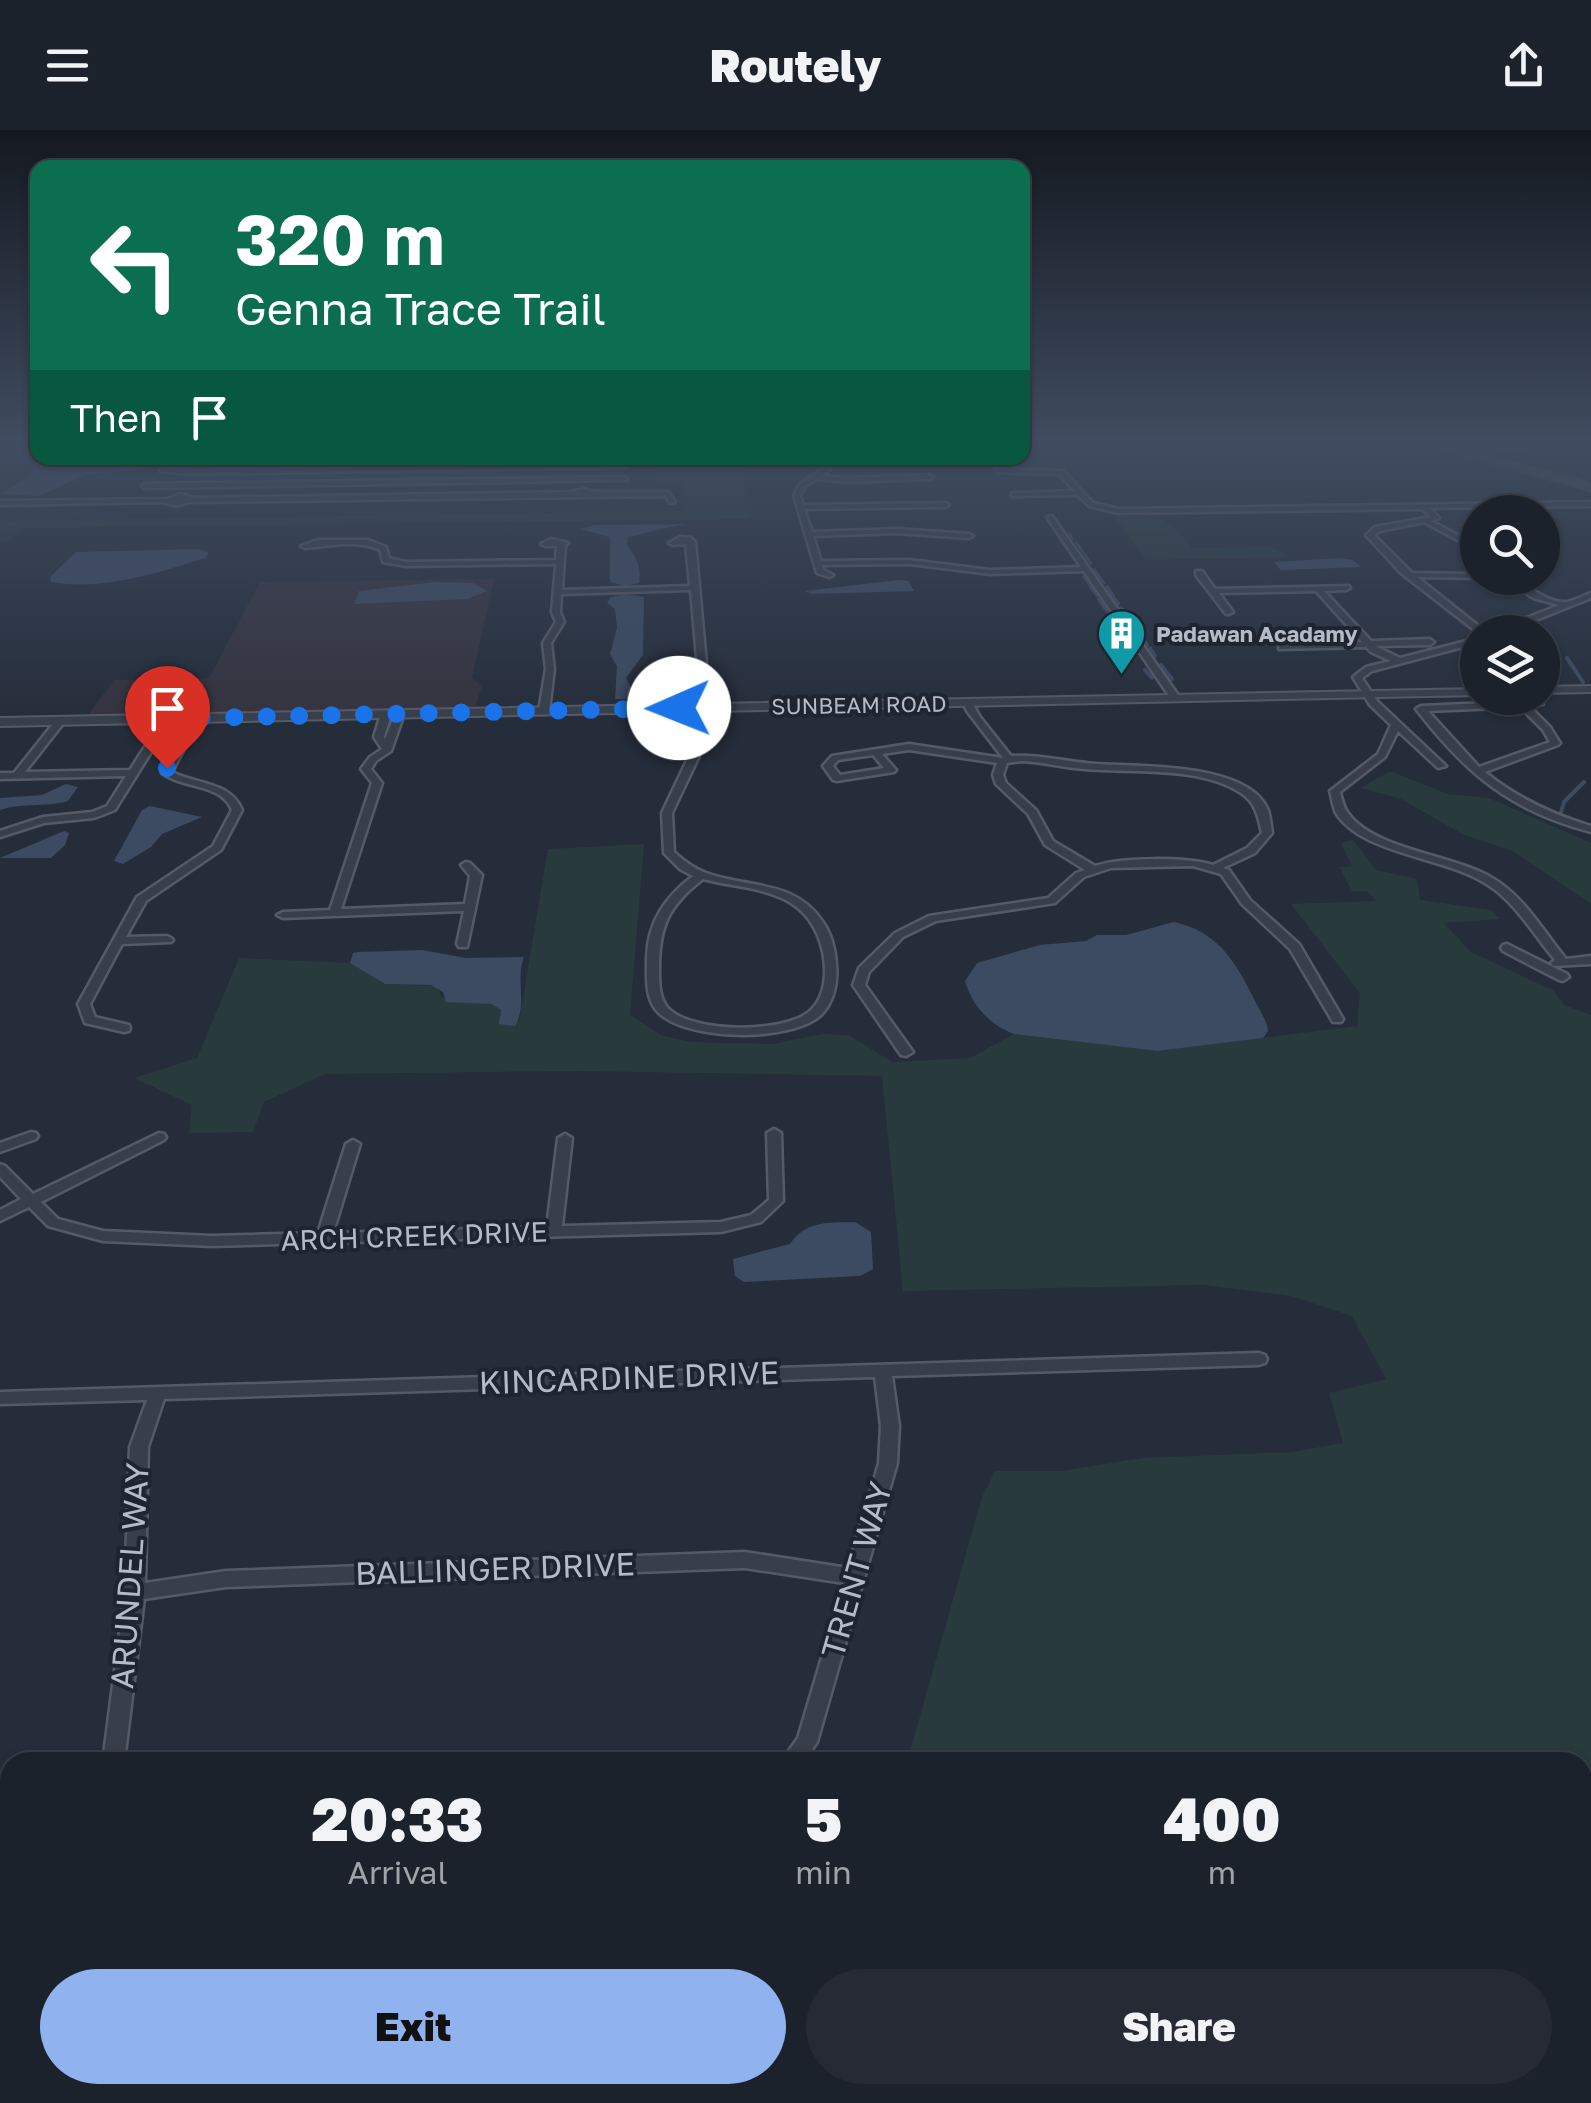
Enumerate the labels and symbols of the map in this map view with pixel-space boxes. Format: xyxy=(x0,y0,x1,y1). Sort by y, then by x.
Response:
building icon: Padawan Acadamy xyxy=(1095,608,1147,676)
place label: Padawan Acadamy xyxy=(1156,620,1358,647)
position arrow xyxy=(627,656,731,760)
pin xyxy=(125,666,210,769)
street label: SUNBEAM ROAD xyxy=(771,689,947,720)
street label: ARCH CREEK DRIVE xyxy=(280,1214,548,1257)
street label: KINCARDINE DRIVE xyxy=(478,1353,780,1401)
street label: ARUNDEL WAY xyxy=(102,1461,156,1690)
street label: TRENT WAY xyxy=(813,1477,899,1662)
street label: BALLINGER DRIVE xyxy=(354,1544,636,1592)

